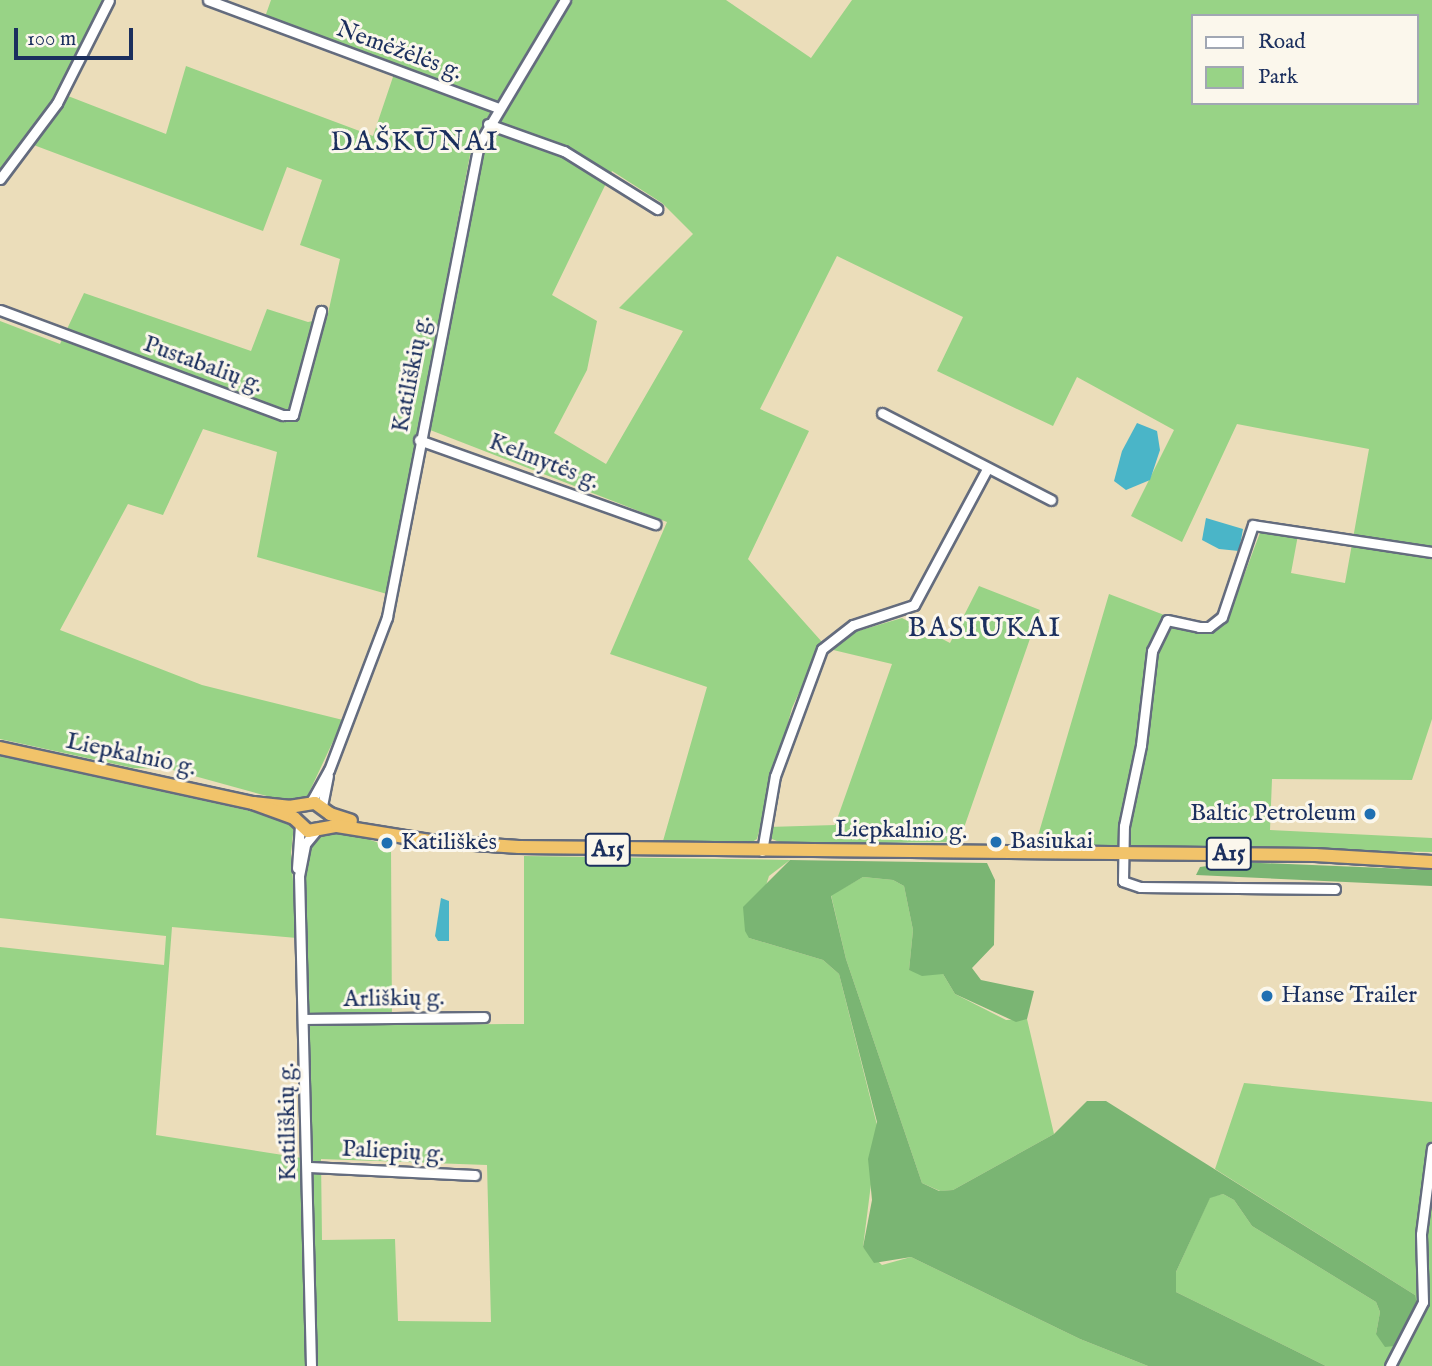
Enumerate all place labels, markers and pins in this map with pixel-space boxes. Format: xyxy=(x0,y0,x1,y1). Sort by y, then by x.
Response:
place label: Baltic Petroleum xyxy=(1190,800,1356,828)
marker: Baltic Petroleum xyxy=(1362,806,1378,822)
place label: Basiukai xyxy=(1010,828,1093,856)
place label: Katiliškės xyxy=(401,829,497,857)
marker: Basiukai xyxy=(988,834,1004,850)
marker: Katiliškės xyxy=(379,835,395,851)
place label: Hanse Trailer xyxy=(1281,982,1417,1010)
marker: Hanse Trailer xyxy=(1259,988,1275,1004)

